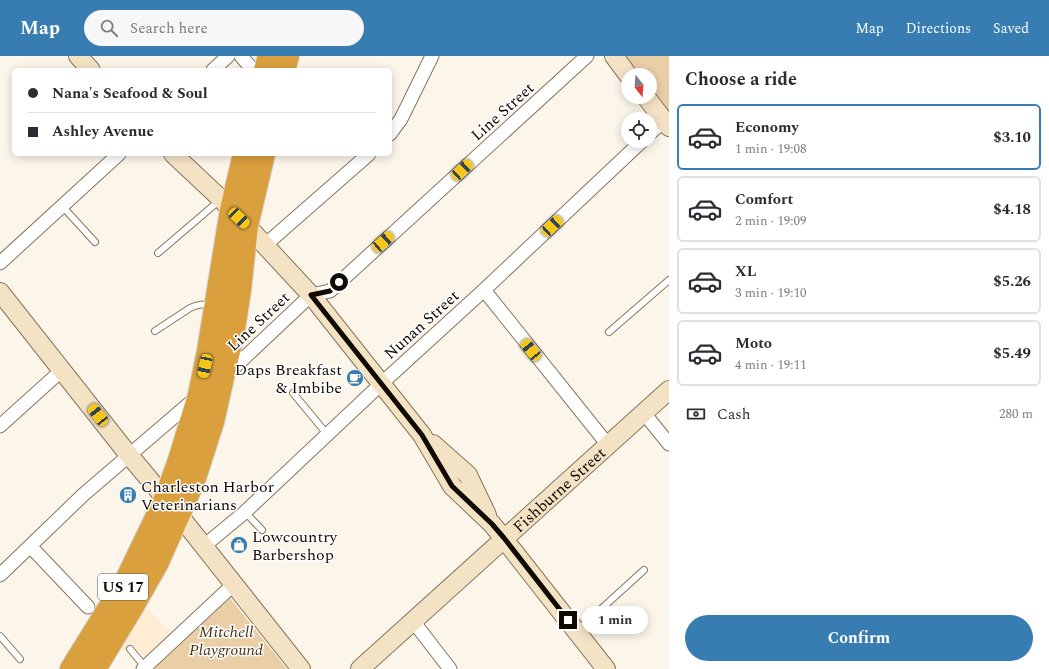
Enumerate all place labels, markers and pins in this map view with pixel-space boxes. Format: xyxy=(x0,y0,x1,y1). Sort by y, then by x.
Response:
place label: Daps Breakfast & Imbibe xyxy=(235,358,342,400)
cafe icon: Daps Breakfast & Imbibe xyxy=(345,368,365,388)
place label: Charleston Harbor Veterinarians xyxy=(141,475,274,517)
building icon: Charleston Harbor Veterinarians xyxy=(118,485,138,505)
place label: Lowcountry Barbershop xyxy=(252,525,339,567)
shop icon: Lowcountry Barbershop xyxy=(229,535,249,555)

